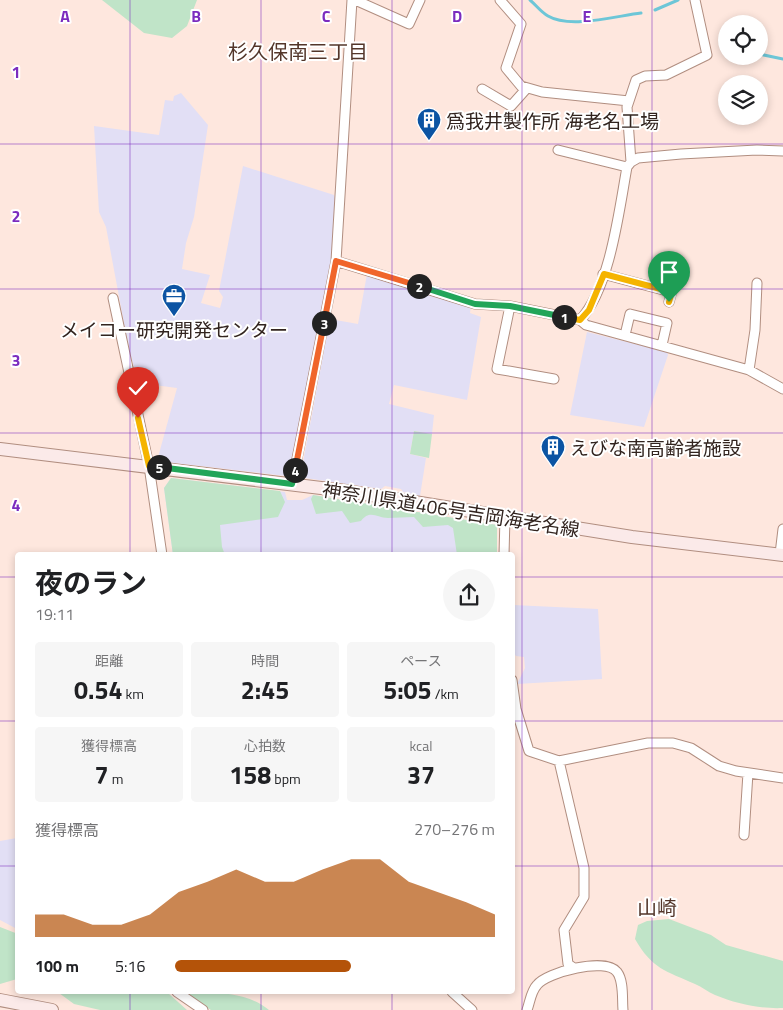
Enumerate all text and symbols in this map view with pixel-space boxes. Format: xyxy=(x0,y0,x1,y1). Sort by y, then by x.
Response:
text: A xyxy=(60,4,70,28)
text: B xyxy=(191,4,201,28)
text: C xyxy=(322,4,331,28)
text: D xyxy=(452,4,462,28)
text: E xyxy=(583,4,592,28)
map controls xyxy=(718,15,768,125)
button: locate xyxy=(718,15,768,65)
district label: 杉久保南三丁目 xyxy=(228,36,368,67)
text: 1 xyxy=(12,60,20,84)
button: layers xyxy=(718,75,768,125)
place label: 爲我井製作所 海老名工場 xyxy=(446,106,659,135)
building icon: 爲我井製作所 海老名工場 xyxy=(416,107,442,141)
text: 2 xyxy=(12,204,20,228)
pin xyxy=(648,251,690,302)
icon: arrive xyxy=(655,258,683,286)
pin: 2 xyxy=(406,274,432,298)
text: 2 xyxy=(416,276,423,297)
office icon: メイコー研究開発センター xyxy=(161,283,187,317)
pin: 1 xyxy=(552,304,576,330)
text: 1 xyxy=(561,307,568,328)
pin: 3 xyxy=(312,310,336,336)
text: 3 xyxy=(321,313,328,334)
place label: メイコー研究開発センター xyxy=(60,315,288,344)
text: 3 xyxy=(12,348,20,372)
pin xyxy=(117,367,159,418)
icon: check xyxy=(124,374,152,402)
place label: えびな南高齢者施設 xyxy=(570,433,741,462)
building icon: えびな南高齢者施設 xyxy=(540,434,566,468)
pin: 5 xyxy=(146,454,172,480)
text: 5 xyxy=(156,457,163,478)
pin: 4 xyxy=(282,458,308,482)
text: 4 xyxy=(292,460,299,481)
street label: 神奈川県道406号吉岡海老名線 xyxy=(320,474,582,544)
text: 4 xyxy=(12,493,21,517)
text: 夜のラン xyxy=(35,561,147,604)
button: share xyxy=(443,569,495,621)
text: 19:11 xyxy=(35,602,74,626)
text: 距離 xyxy=(95,650,123,671)
text: 時間 xyxy=(251,650,279,671)
text: ペース xyxy=(400,650,442,671)
text: 0.54 xyxy=(74,671,122,709)
text: 2:45 xyxy=(241,671,289,709)
text: 5:05 xyxy=(383,671,432,709)
text: km xyxy=(122,683,144,704)
text: /km xyxy=(432,683,459,704)
text: 獲得標高 xyxy=(81,735,137,756)
text: 心拍数 xyxy=(244,735,286,756)
text: kcal xyxy=(410,735,432,756)
text: 7 xyxy=(95,756,109,794)
text: 158 xyxy=(229,756,271,794)
text: 37 xyxy=(407,756,435,794)
text: m xyxy=(109,768,123,789)
text: bpm xyxy=(271,768,301,789)
text: 270–276 m xyxy=(414,817,495,841)
text: 獲得標高 xyxy=(35,818,99,842)
district label: 山崎 xyxy=(637,892,677,923)
text: 100 m xyxy=(35,954,79,978)
text: 5:16 xyxy=(115,954,145,978)

